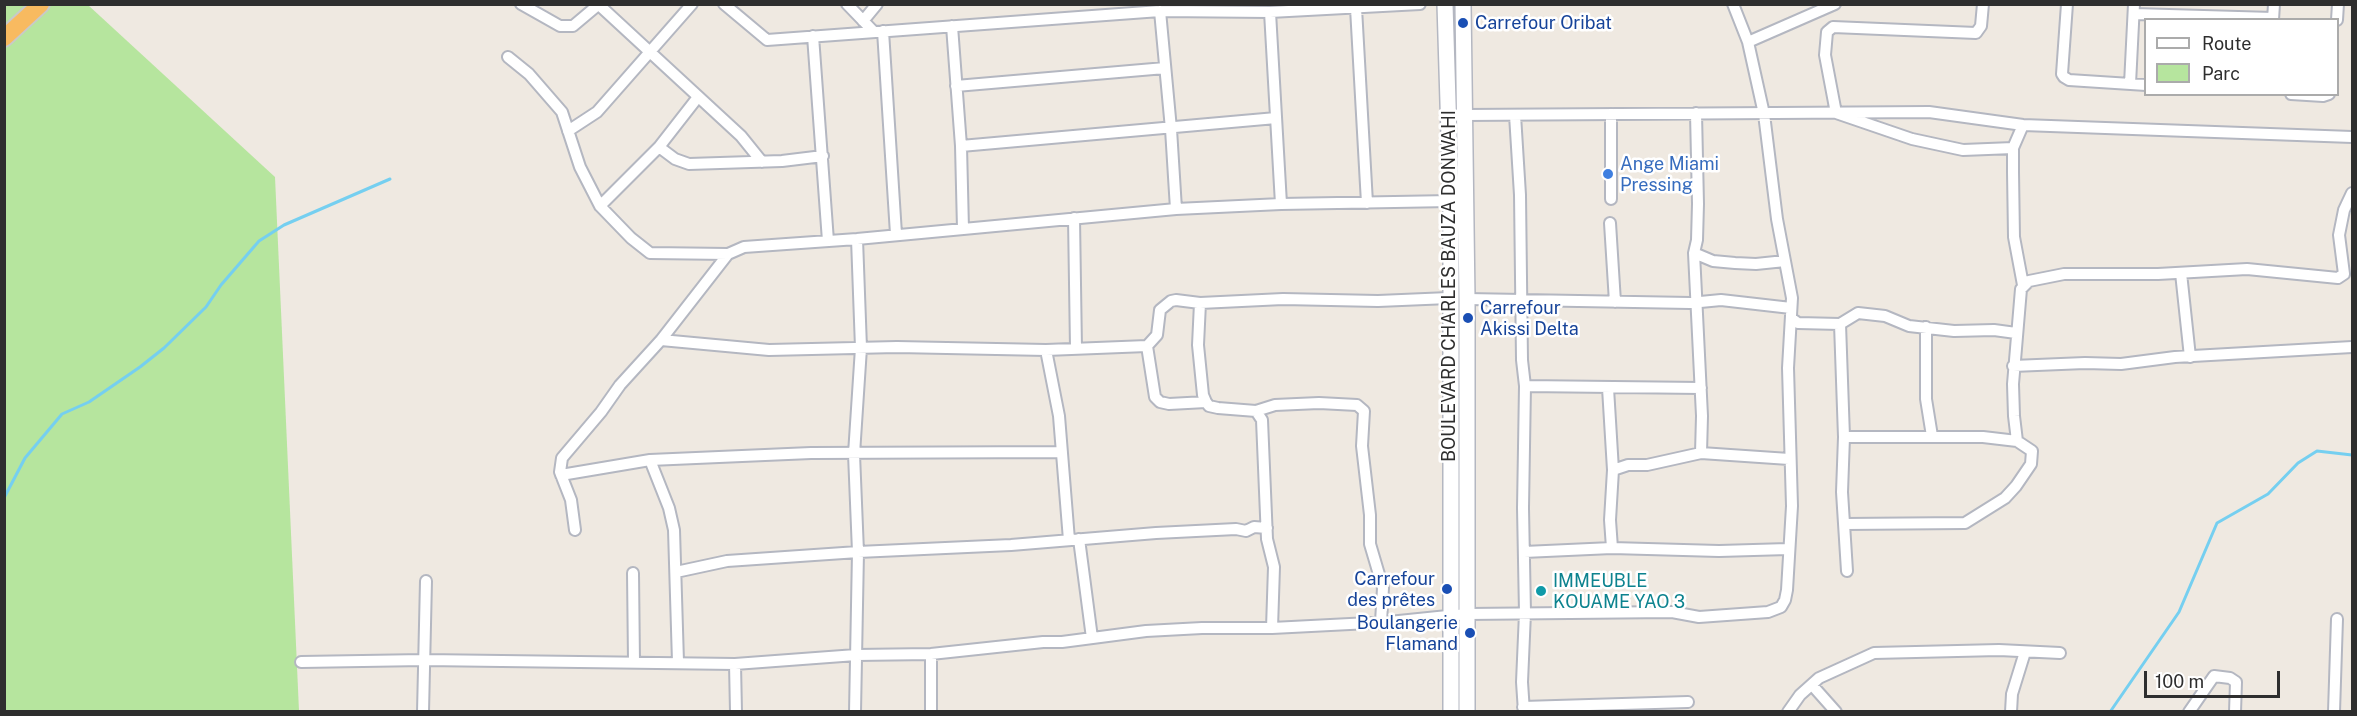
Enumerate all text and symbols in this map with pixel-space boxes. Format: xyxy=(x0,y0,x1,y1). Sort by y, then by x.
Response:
place label: Carrefour Oribat xyxy=(1475,12,1612,34)
marker: Carrefour Oribat xyxy=(1456,16,1470,30)
legend xyxy=(2144,18,2339,96)
text: Route xyxy=(2202,33,2251,54)
text: Parc xyxy=(2202,63,2240,84)
street label: BOULEVARD CHARLES BAUZA DONWAHI xyxy=(1438,110,1460,462)
place label: Ange Miami Pressing xyxy=(1620,153,1719,195)
marker: Ange Miami Pressing xyxy=(1601,167,1615,181)
place label: Carrefour Akissi Delta xyxy=(1480,297,1579,340)
marker: Carrefour Akissi Delta xyxy=(1461,311,1475,325)
place label: Carrefour des prêtes xyxy=(1347,568,1435,610)
place label: IMMEUBLE KOUAME YAO 3 xyxy=(1553,570,1685,612)
marker: Carrefour des prêtes xyxy=(1440,582,1454,596)
marker: IMMEUBLE KOUAME YAO 3 xyxy=(1534,584,1548,598)
place label: Boulangerie Flamand xyxy=(1357,612,1458,654)
marker: Boulangerie Flamand xyxy=(1463,626,1477,640)
scale bar xyxy=(2147,659,2284,697)
text: 100 m xyxy=(2155,671,2204,692)

